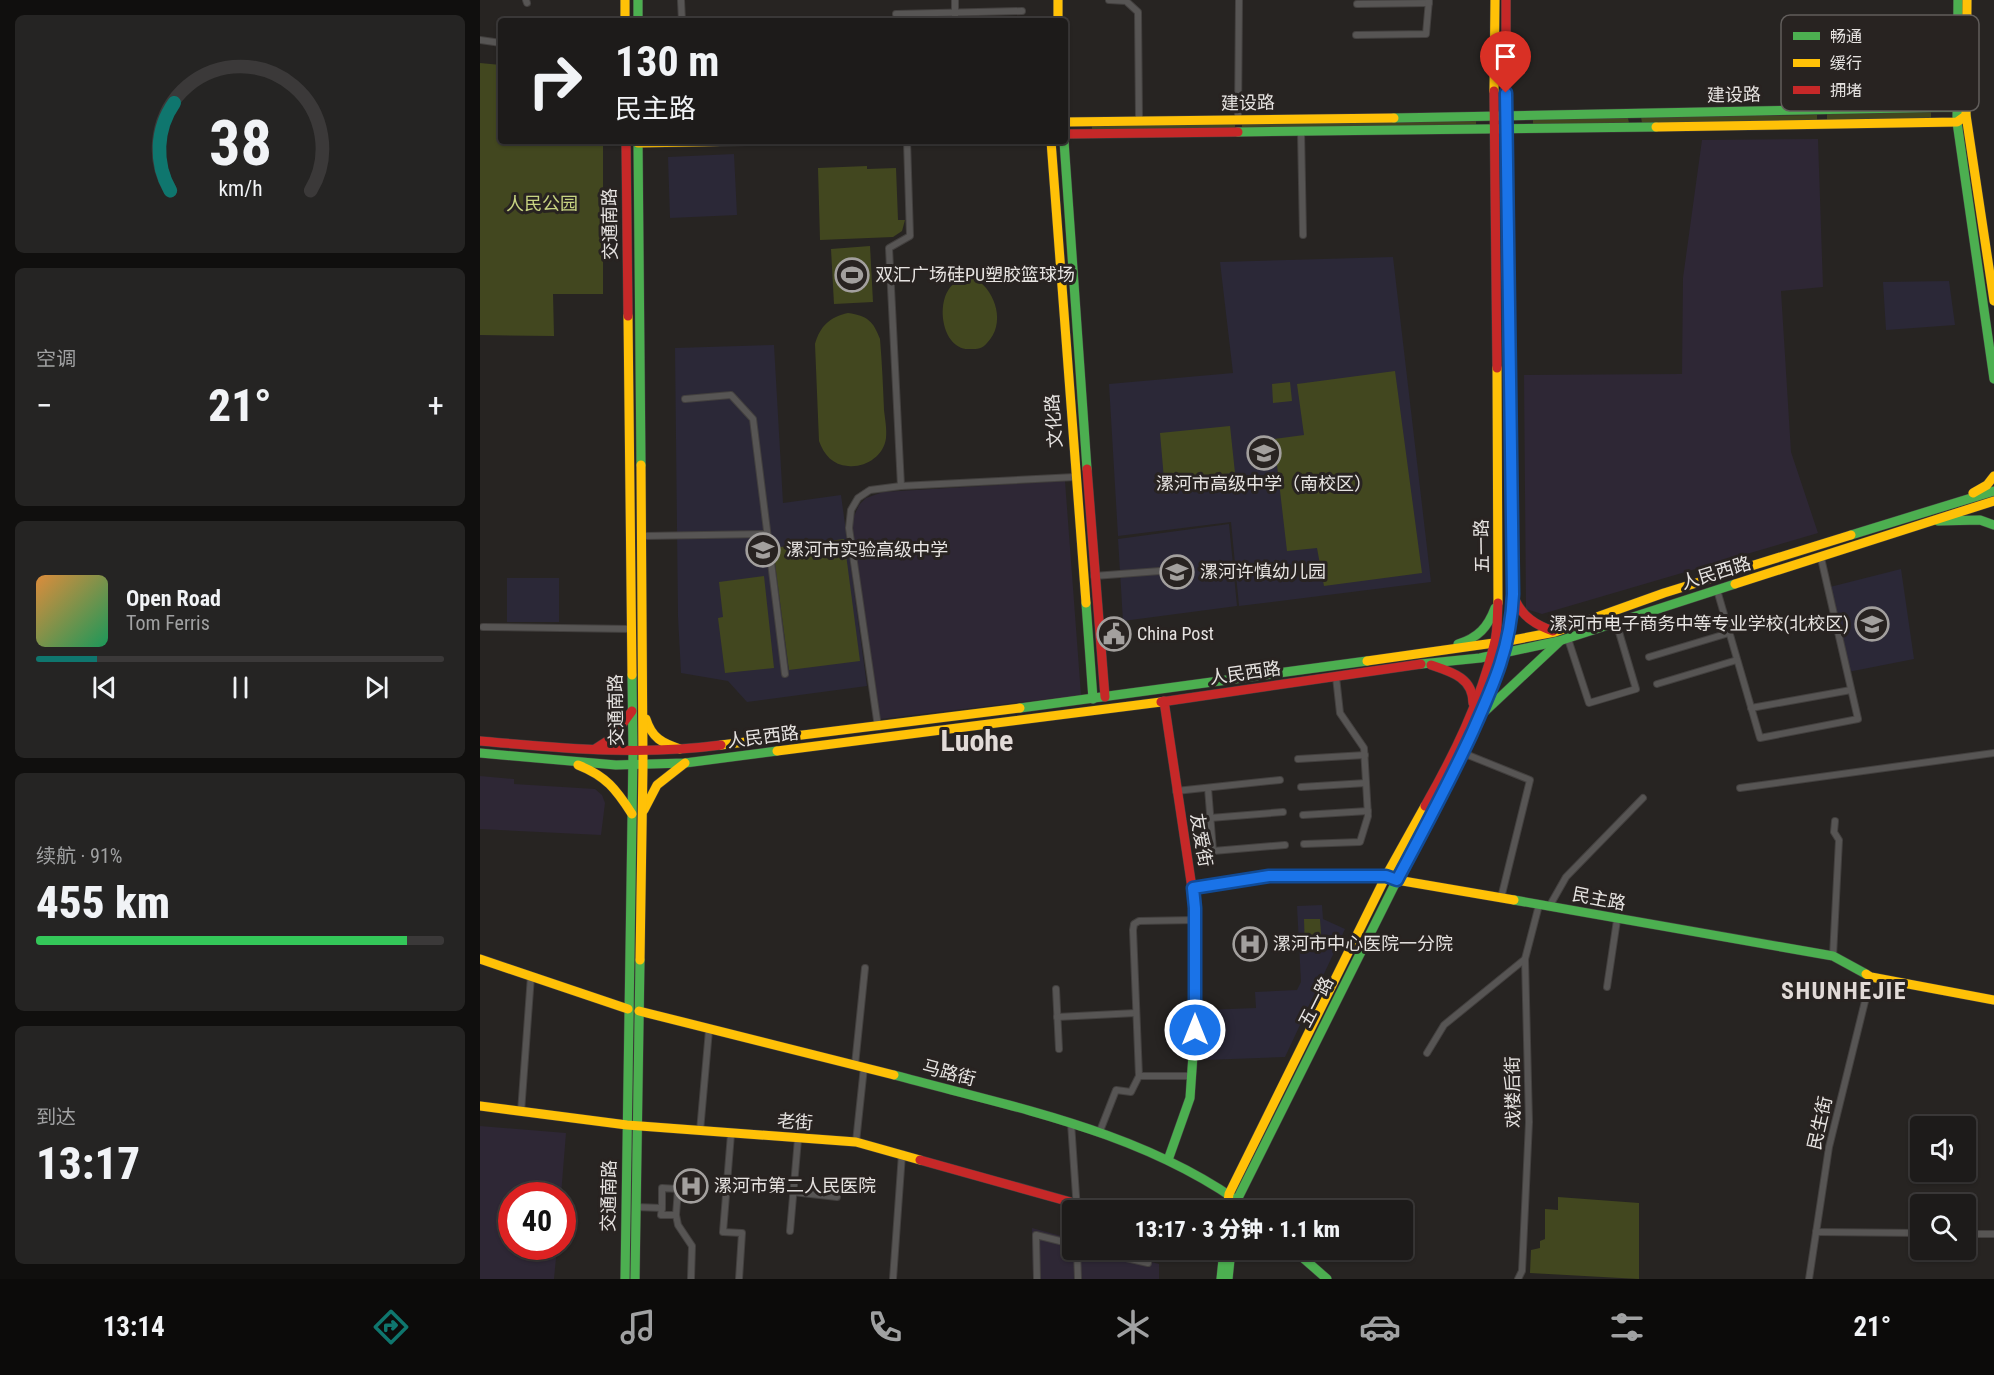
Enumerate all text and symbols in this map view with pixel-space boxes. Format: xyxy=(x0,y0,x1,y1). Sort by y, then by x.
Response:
legend xyxy=(1781,15,1979,111)
text: 畅通 xyxy=(1830,27,1862,46)
pin xyxy=(1480,31,1531,93)
text: 130 m xyxy=(615,37,720,86)
icon: arrive xyxy=(1489,40,1522,73)
icon: right xyxy=(516,42,594,120)
text: 缓行 xyxy=(1830,54,1862,73)
text: 拥堵 xyxy=(1830,81,1862,100)
street label: 建设路 xyxy=(1707,84,1761,105)
street label: 建设路 xyxy=(1221,92,1275,113)
text: 民主路 xyxy=(615,93,696,125)
text: 38 xyxy=(208,107,272,180)
text: km/h xyxy=(218,176,262,201)
street label: 交通南路 xyxy=(598,188,621,260)
park label: 人民公园 xyxy=(506,193,578,214)
sports icon: 双汇广场硅PU塑胶篮球场 xyxy=(834,257,870,293)
place label: 双汇广场硅PU塑胶篮球场 xyxy=(875,264,1075,285)
text: 空调 xyxy=(36,347,76,371)
text: 21° xyxy=(208,379,272,432)
text: − xyxy=(36,386,53,425)
text: + xyxy=(428,386,444,425)
street label: 文化路 xyxy=(1041,393,1066,449)
school or university icon: 漯河市高级中学（南校区） xyxy=(1246,435,1282,471)
place label: 漯河市高级中学（南校区） xyxy=(1156,473,1372,494)
street label: 五一路 xyxy=(1471,519,1492,573)
school or university icon: 漯河市实验高级中学 xyxy=(745,532,781,568)
place label: 漯河市实验高级中学 xyxy=(786,539,948,560)
street label: 人民西路 xyxy=(1678,552,1753,593)
school or university icon: 漯河许慎幼儿园 xyxy=(1159,554,1195,590)
place label: 漯河许慎幼儿园 xyxy=(1200,561,1326,582)
text: Open Road xyxy=(126,586,221,611)
school or university icon: 漯河市电子商务中等专业学校(北校区) xyxy=(1854,606,1890,642)
text: Tom Ferris xyxy=(126,611,210,635)
place label: 漯河市电子商务中等专业学校(北校区) xyxy=(1550,613,1849,635)
public building icon: China Post xyxy=(1096,616,1132,652)
place label: China Post xyxy=(1137,623,1214,644)
street label: 人民西路 xyxy=(1208,657,1282,688)
icon: previous xyxy=(88,671,121,704)
icon: pause xyxy=(224,671,257,704)
icon: next xyxy=(360,671,393,704)
street label: 交通南路 xyxy=(604,674,627,746)
street label: 人民西路 xyxy=(726,722,800,751)
district label: Luohe xyxy=(941,723,1013,758)
street label: 友爱街 xyxy=(1186,812,1217,868)
text: 续航 · 91% xyxy=(36,844,122,868)
text: 455 km xyxy=(36,876,170,929)
street label: 民主路 xyxy=(1571,883,1628,914)
hospital icon: 漯河市中心医院一分院 xyxy=(1232,926,1268,962)
place label: 漯河市中心医院一分院 xyxy=(1273,933,1453,954)
street label: 五一路 xyxy=(1294,973,1337,1031)
district label: SHUNHEJIE xyxy=(1781,977,1907,1005)
position arrow xyxy=(1163,998,1227,1062)
street label: 马路街 xyxy=(920,1055,978,1090)
street label: 戏楼后街 xyxy=(1501,1056,1524,1128)
street label: 民生街 xyxy=(1803,1094,1836,1152)
text: 到达 xyxy=(36,1105,76,1129)
street label: 老街 xyxy=(776,1110,814,1133)
map controls xyxy=(1910,1116,1976,1260)
button: sound xyxy=(1910,1116,1976,1182)
text: 13:17 xyxy=(36,1137,140,1190)
street label: 交通南路 xyxy=(597,1160,620,1232)
hospital icon: 漯河市第二人民医院 xyxy=(673,1168,709,1204)
place label: 漯河市第二人民医院 xyxy=(714,1175,876,1196)
speed limit sign: 40 xyxy=(498,1182,576,1260)
button: search xyxy=(1910,1194,1976,1260)
text: 13:17 · 3 分钟 · 1.1 km xyxy=(1135,1217,1340,1242)
icon: directions xyxy=(370,1306,412,1348)
icon: music xyxy=(617,1306,659,1348)
icon: phone xyxy=(864,1306,906,1348)
icon: climate xyxy=(1112,1306,1154,1348)
icon: car xyxy=(1359,1306,1401,1348)
icon: filters xyxy=(1606,1306,1648,1348)
text: 13:14 xyxy=(103,1311,165,1343)
text: 21° xyxy=(1853,1311,1891,1343)

